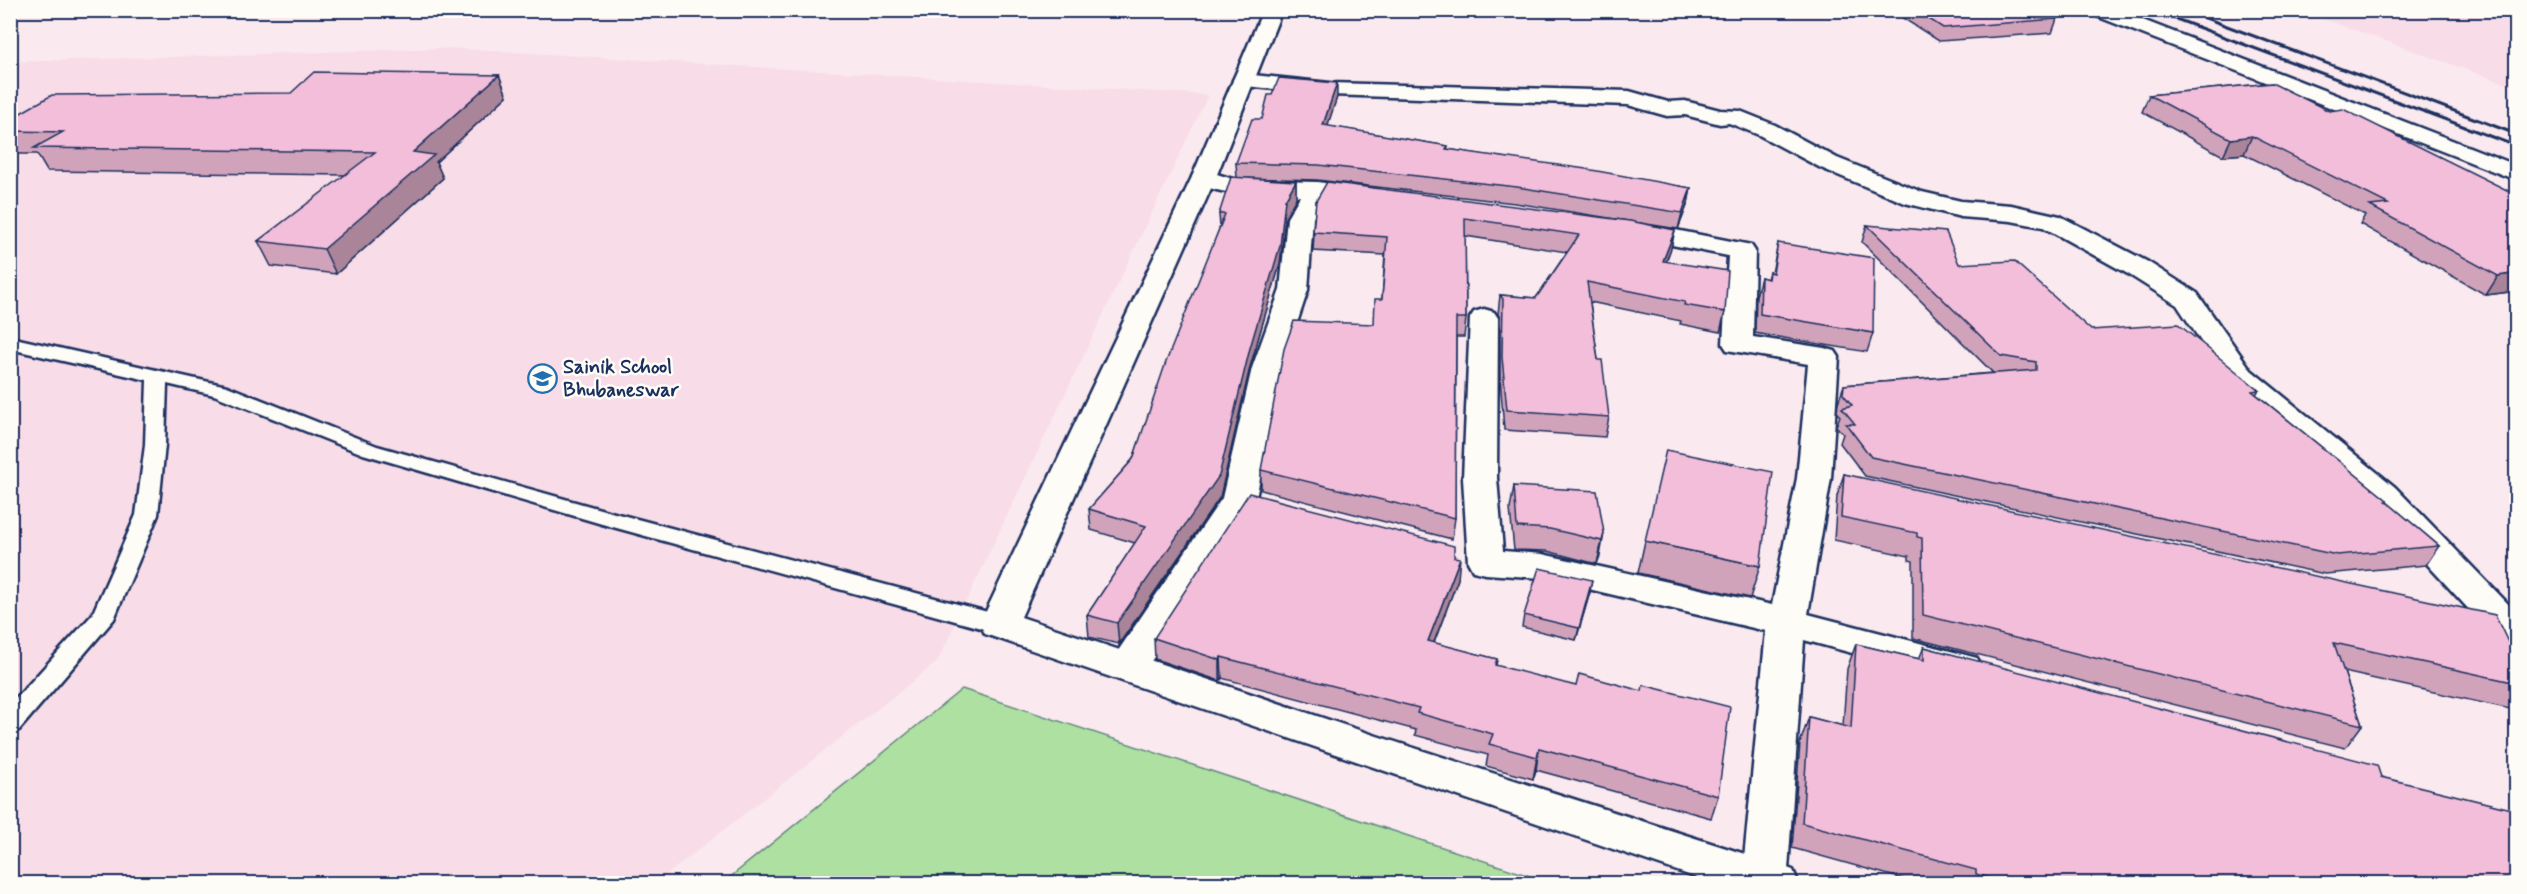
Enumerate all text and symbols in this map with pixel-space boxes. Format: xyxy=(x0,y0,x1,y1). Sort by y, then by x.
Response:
place label: Sainik School Bhubaneswar xyxy=(563,354,680,404)
school or university icon: Sainik School Bhubaneswar xyxy=(526,362,558,394)

